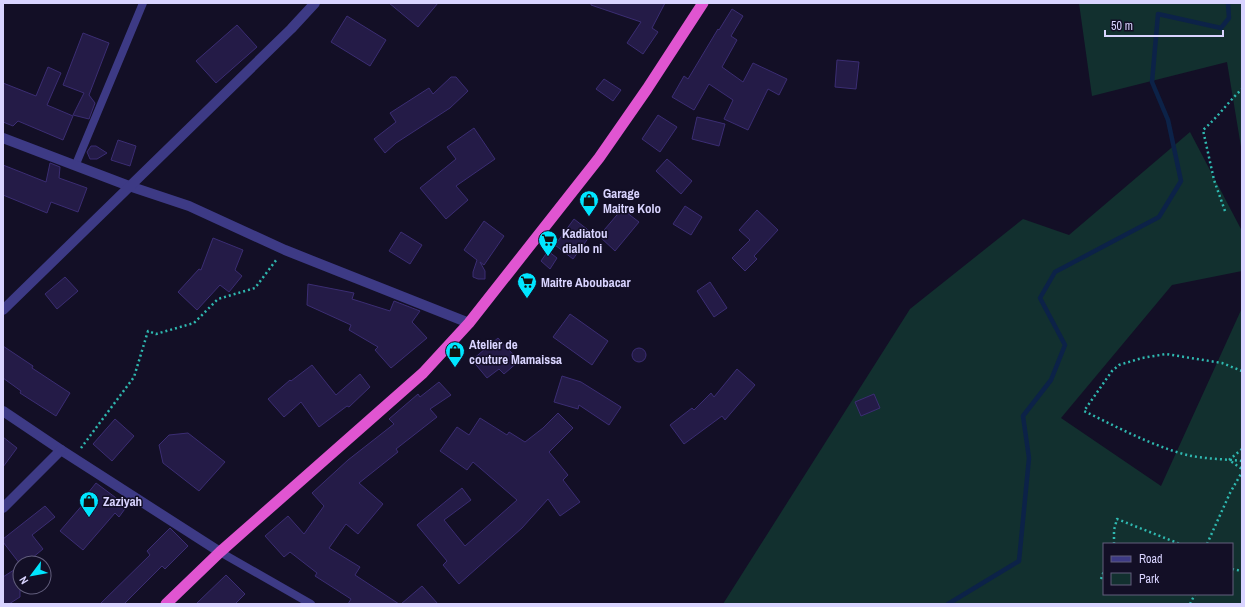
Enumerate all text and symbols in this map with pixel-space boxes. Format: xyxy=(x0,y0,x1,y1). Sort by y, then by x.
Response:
scale bar xyxy=(1105,12,1223,38)
text: 50 m xyxy=(1111,18,1133,34)
place label: Garage Maitre Kolo xyxy=(603,185,661,217)
shop icon: Garage Maitre Kolo xyxy=(578,189,600,217)
place label: Kadiatou diallo ni xyxy=(562,225,608,257)
supermarket icon: Kadiatou diallo ni xyxy=(537,229,559,257)
supermarket icon: Maitre Aboubacar xyxy=(516,271,538,299)
place label: Maitre Aboubacar xyxy=(541,274,632,291)
place label: Atelier de couture Mamaissa xyxy=(469,336,562,368)
shop icon: Atelier de couture Mamaissa xyxy=(444,340,466,368)
shop icon: Zaziyah xyxy=(78,490,100,518)
place label: Zaziyah xyxy=(103,493,142,510)
legend xyxy=(1103,543,1233,595)
text: Road xyxy=(1139,551,1163,567)
north arrow xyxy=(12,555,52,595)
text: Park xyxy=(1139,571,1159,587)
text: N xyxy=(16,574,31,587)

